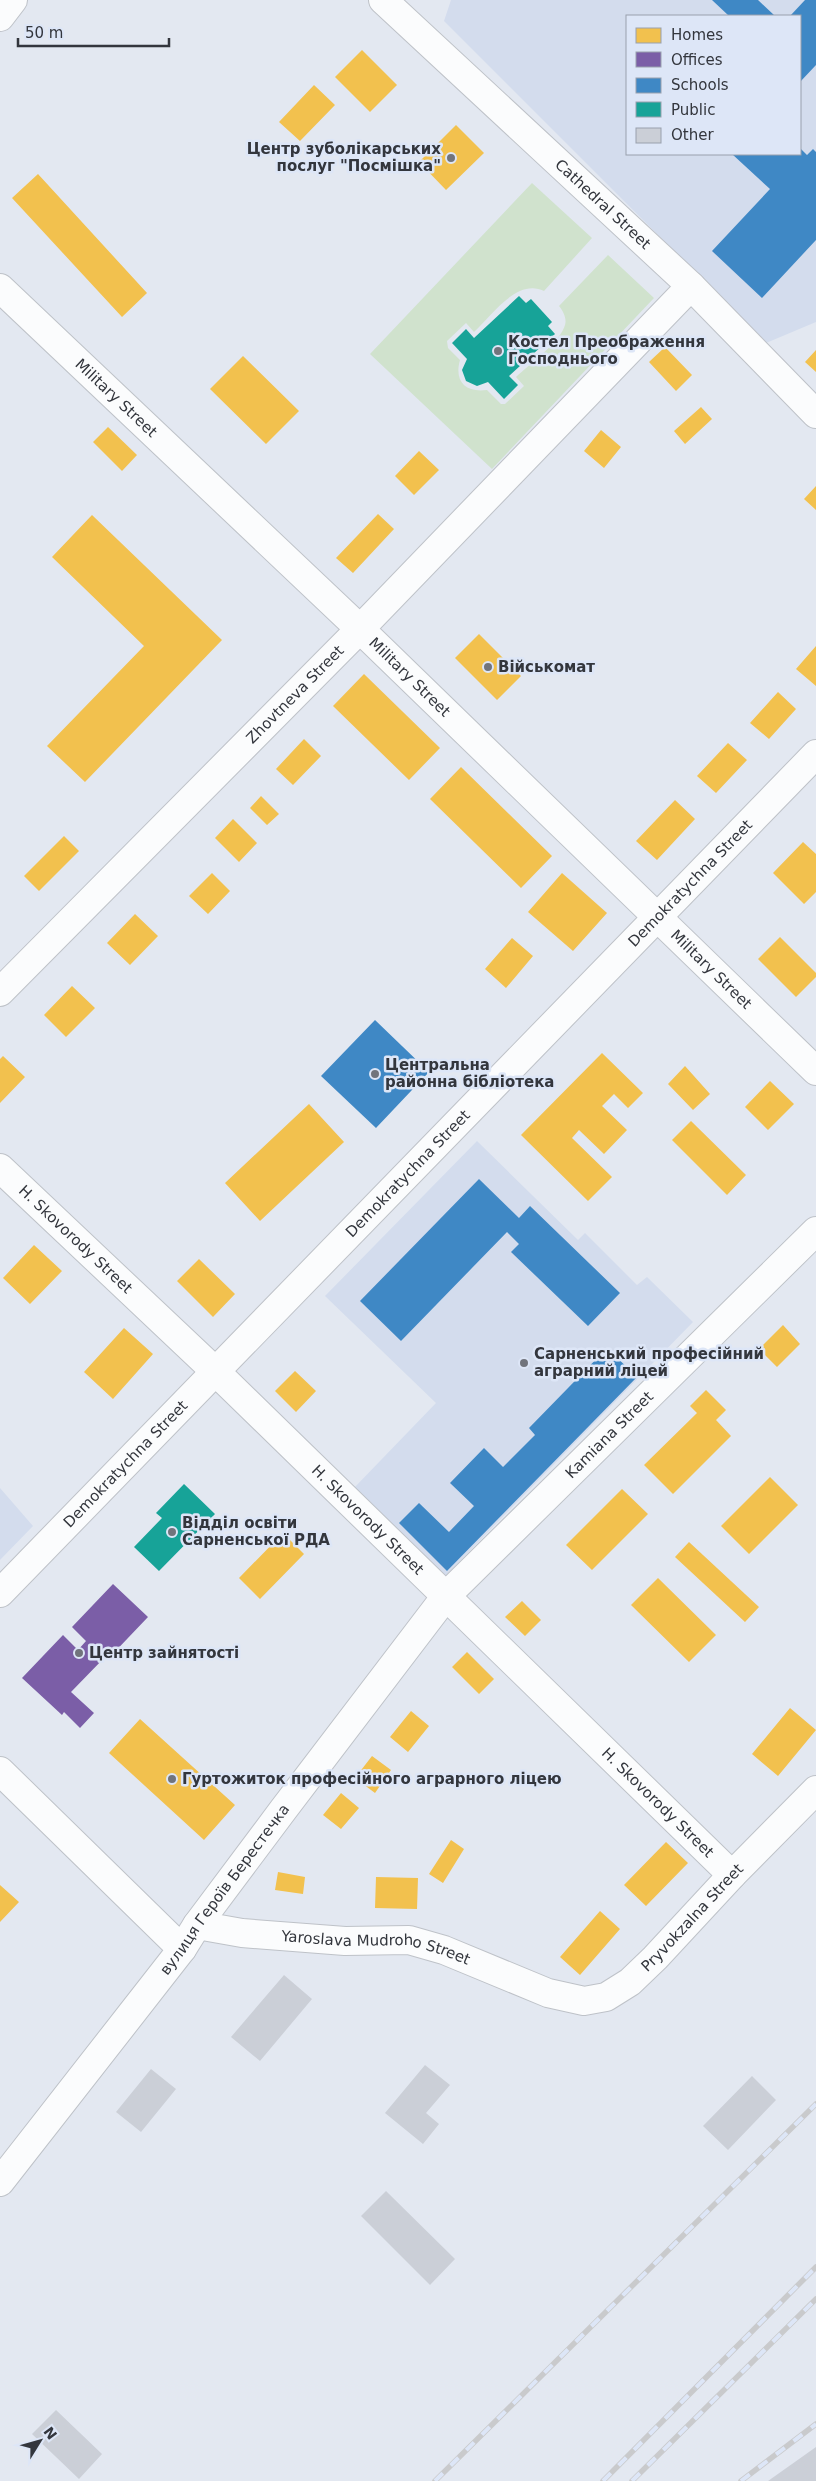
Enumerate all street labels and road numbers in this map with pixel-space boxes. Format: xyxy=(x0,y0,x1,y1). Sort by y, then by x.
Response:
street label: Cathedral Street xyxy=(551,155,654,253)
street label: Military Street xyxy=(71,355,161,441)
street label: Military Street xyxy=(365,634,454,721)
street label: Zhovtneva Street xyxy=(243,642,348,747)
street label: Demokratychna Street xyxy=(624,816,756,951)
street label: Military Street xyxy=(667,926,756,1013)
street label: Demokratychna Street xyxy=(342,1106,474,1241)
street label: H. Skovorody Street xyxy=(15,1182,136,1297)
street label: Kamiana Street xyxy=(562,1388,657,1482)
street label: Demokratychna Street xyxy=(60,1397,191,1531)
street label: H. Skovorody Street xyxy=(308,1461,428,1579)
street label: H. Skovorody Street xyxy=(598,1744,718,1861)
street label: вулиця Героїв Берестечка xyxy=(156,1800,293,1979)
street label: Pryvokzalna Street xyxy=(637,1860,747,1975)
street label: Yaroslava Mudroho Street xyxy=(280,1927,473,1969)

